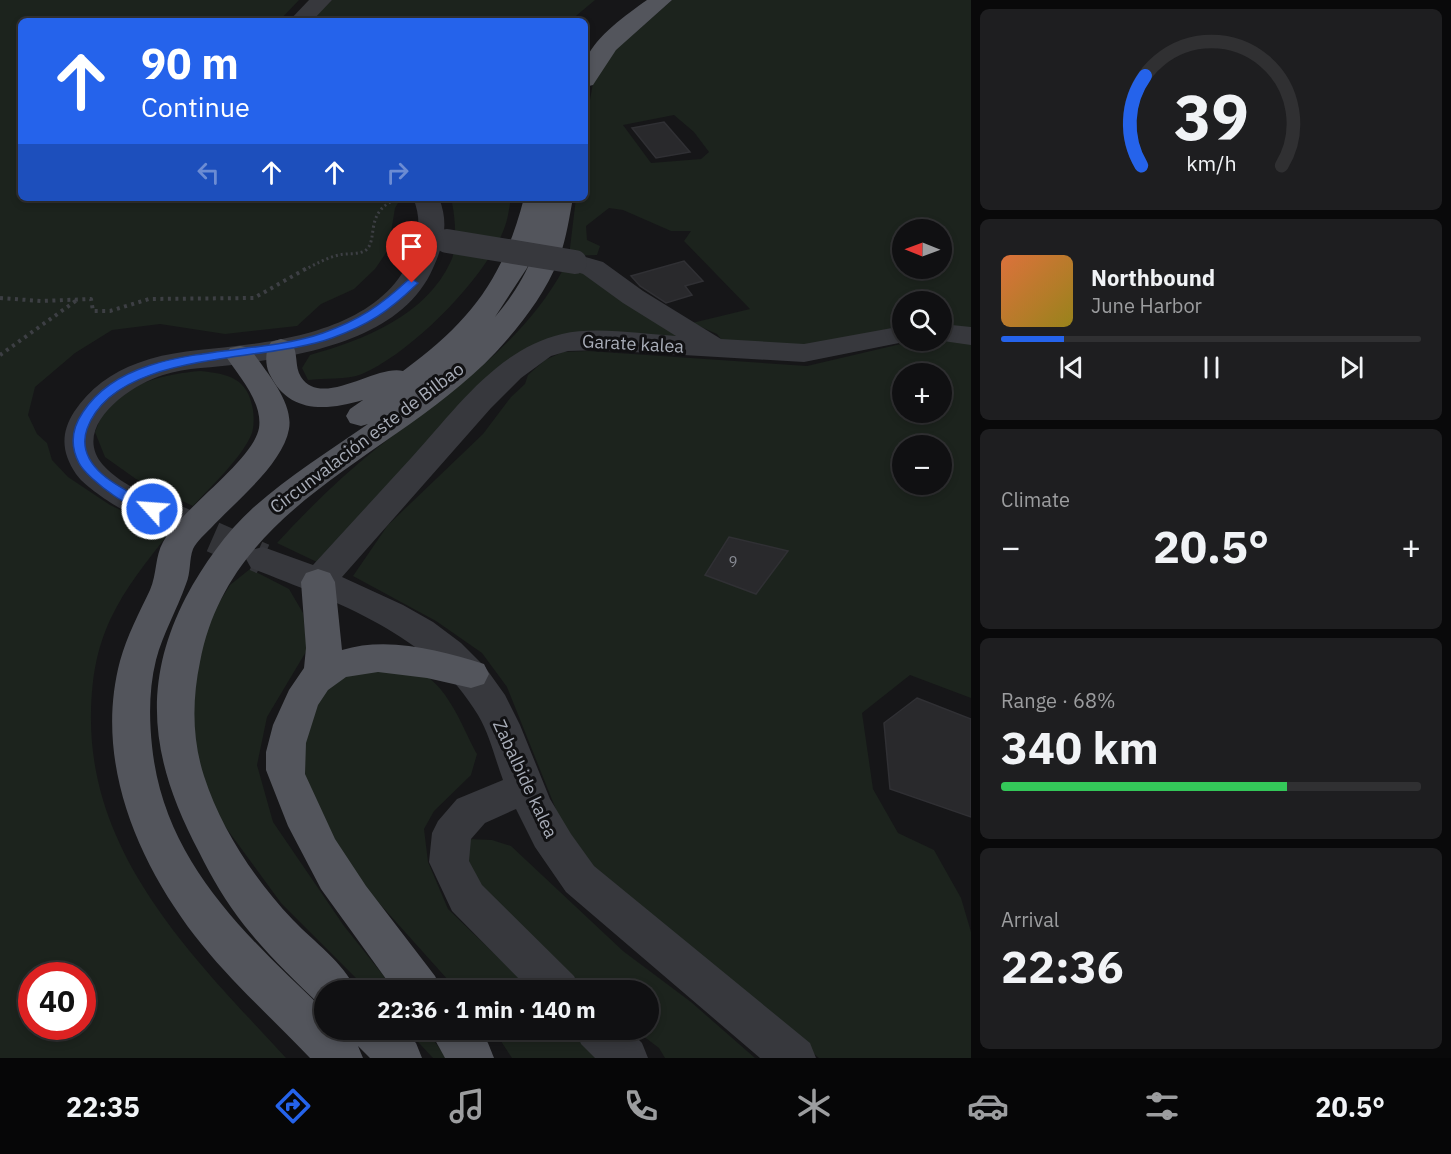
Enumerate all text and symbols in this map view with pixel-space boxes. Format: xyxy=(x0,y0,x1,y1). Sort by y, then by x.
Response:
text: 90 m xyxy=(141,36,239,91)
icon: ahead xyxy=(42,42,120,120)
text: 39 xyxy=(1174,77,1248,158)
text: Continue xyxy=(141,89,250,124)
text: km/h xyxy=(1186,150,1236,178)
icon: left xyxy=(192,156,225,189)
icon: ahead xyxy=(255,156,288,189)
icon: ahead xyxy=(318,156,351,189)
icon: right xyxy=(381,156,414,189)
north arrow xyxy=(892,219,952,279)
map controls xyxy=(892,219,952,495)
pin xyxy=(386,221,437,283)
icon: arrive xyxy=(395,230,428,263)
text: Northbound xyxy=(1091,263,1215,292)
button: search xyxy=(892,291,952,351)
text: June Harbor xyxy=(1091,292,1202,319)
street label: Garate kalea xyxy=(581,329,685,358)
icon: previous xyxy=(1055,351,1088,384)
icon: pause xyxy=(1195,351,1228,384)
icon: next xyxy=(1335,351,1368,384)
street label: Circunvalación este de Bilbao xyxy=(265,357,468,518)
button: + xyxy=(892,363,952,423)
button: − xyxy=(892,435,952,495)
position arrow xyxy=(120,477,184,541)
text: Climate xyxy=(1001,486,1070,513)
text: 20.5° xyxy=(1153,517,1269,575)
text: − xyxy=(1001,525,1021,568)
text: + xyxy=(1401,525,1421,568)
house number: 9 xyxy=(728,552,738,571)
text: Range · 68% xyxy=(1001,687,1116,714)
street label: Zabalbide kalea xyxy=(488,716,563,842)
text: 340 km xyxy=(1001,718,1159,776)
text: Arrival xyxy=(1001,906,1059,933)
text: 22:36 xyxy=(1001,937,1124,995)
speed limit sign: 40 xyxy=(18,962,96,1040)
text: 22:36 · 1 min · 140 m xyxy=(377,995,596,1024)
icon: directions xyxy=(272,1085,314,1127)
icon: music xyxy=(446,1085,488,1127)
icon: phone xyxy=(620,1085,662,1127)
icon: climate xyxy=(793,1085,835,1127)
icon: car xyxy=(967,1085,1009,1127)
icon: filters xyxy=(1141,1085,1183,1127)
text: 22:35 xyxy=(66,1089,140,1124)
text: 20.5° xyxy=(1315,1089,1385,1124)

